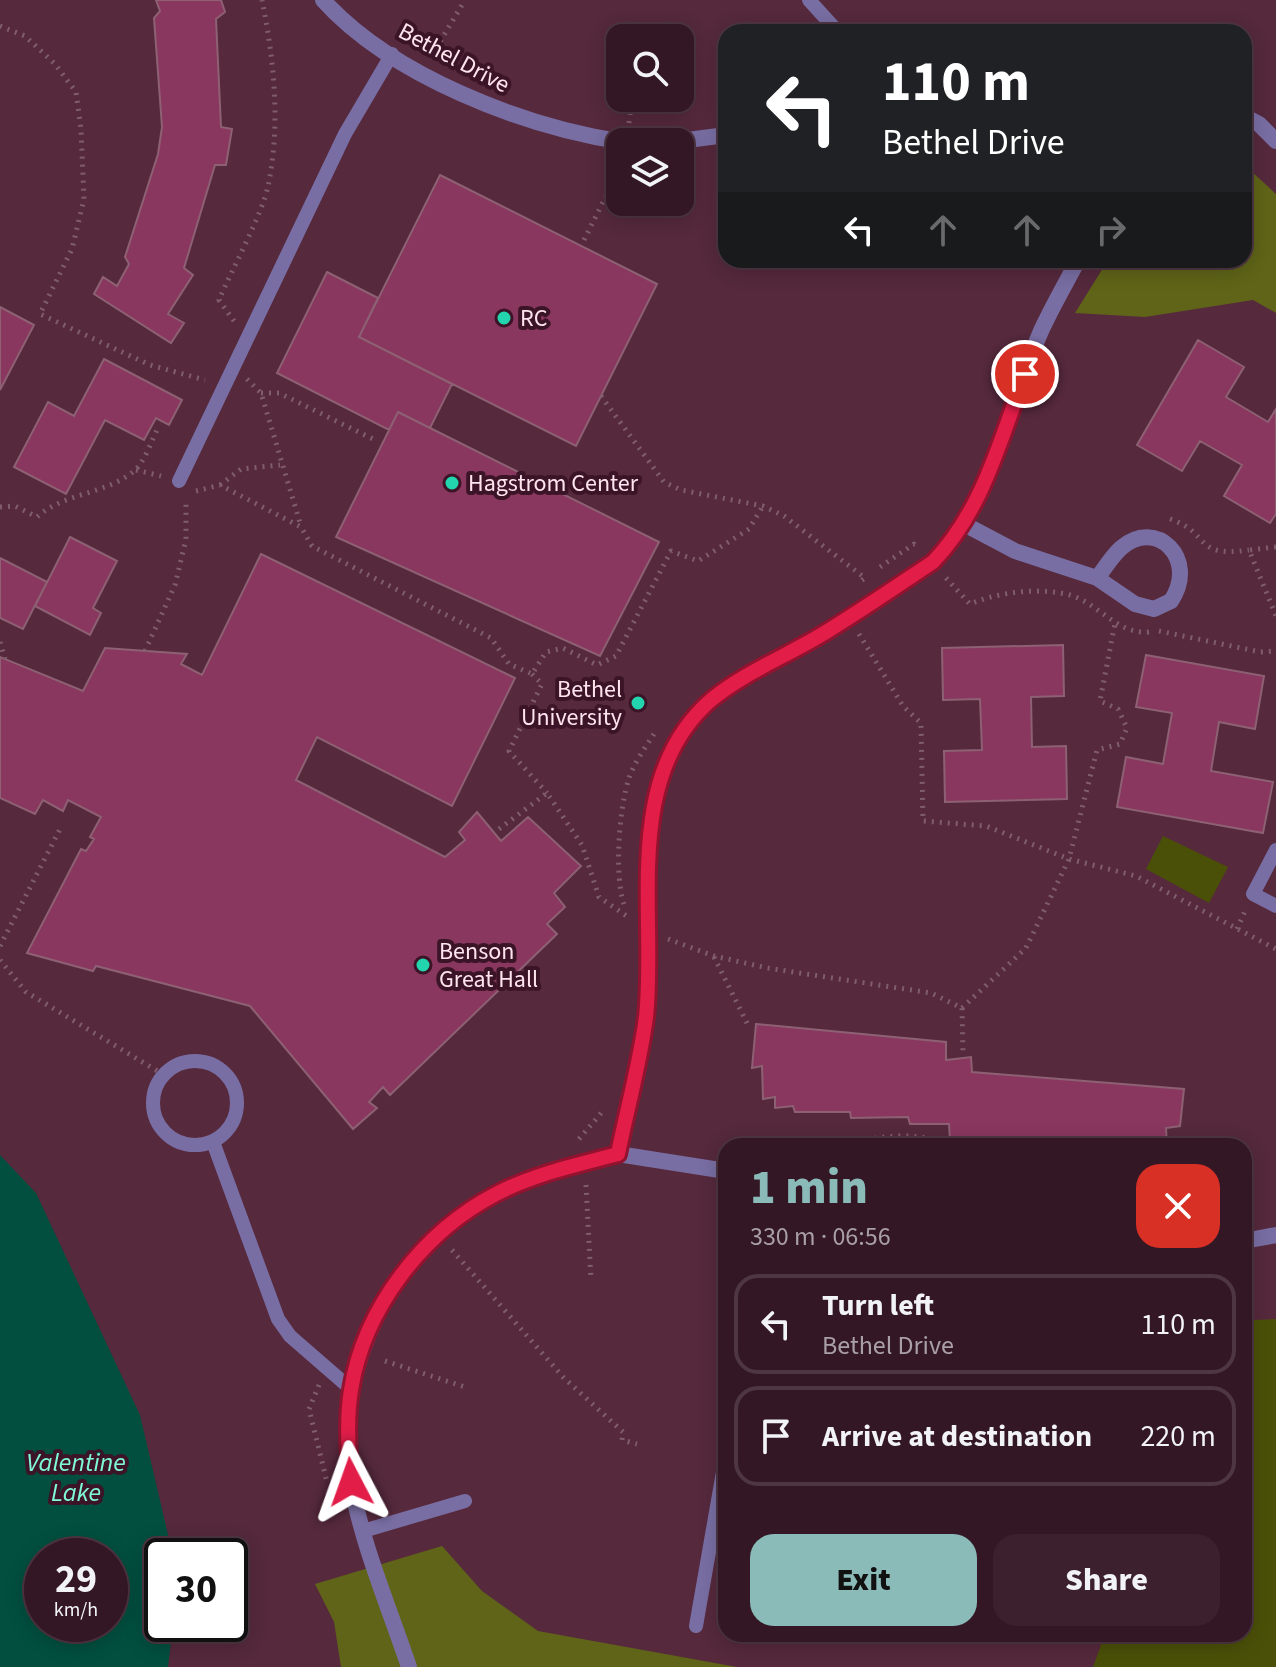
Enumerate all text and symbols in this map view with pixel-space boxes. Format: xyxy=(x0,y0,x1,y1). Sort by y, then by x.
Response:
street label: Bethel Drive xyxy=(392,14,516,102)
map controls xyxy=(606,24,694,216)
button: search xyxy=(606,24,694,112)
text: 110 m xyxy=(882,43,1030,122)
icon: left xyxy=(750,56,854,160)
text: Bethel Drive xyxy=(882,117,1065,168)
button: layers xyxy=(606,128,694,216)
icon: left xyxy=(837,208,881,252)
icon: ahead xyxy=(921,208,965,252)
icon: ahead xyxy=(1005,208,1049,252)
icon: right xyxy=(1089,208,1133,252)
place label: RC xyxy=(520,301,547,336)
marker: RC xyxy=(495,309,513,327)
pin xyxy=(991,340,1059,408)
icon: arrive xyxy=(1003,352,1047,396)
place label: Hagstrom Center xyxy=(468,466,639,501)
marker: Hagstrom Center xyxy=(443,474,461,492)
place label: Bethel University xyxy=(521,672,622,735)
marker: Bethel University xyxy=(629,694,647,712)
place label: Benson Great Hall xyxy=(439,934,538,997)
marker: Benson Great Hall xyxy=(414,956,432,974)
text: 1 min xyxy=(750,1154,868,1222)
button: close xyxy=(1136,1164,1220,1248)
text: 330 m · 06:56 xyxy=(750,1218,891,1255)
text: Turn left xyxy=(822,1284,934,1327)
icon: left xyxy=(754,1302,798,1346)
text: 110 m xyxy=(1140,1303,1216,1346)
text: Bethel Drive xyxy=(822,1327,954,1364)
icon: arrive xyxy=(754,1414,798,1458)
text: Arrive at destination xyxy=(822,1415,1092,1458)
text: 220 m xyxy=(1140,1415,1216,1458)
position arrow xyxy=(309,1440,393,1524)
water label: Valentine Lake xyxy=(26,1444,126,1511)
button: Exit xyxy=(750,1534,977,1626)
button: Share xyxy=(993,1534,1220,1626)
speed limit sign: 30 xyxy=(144,1538,248,1642)
text: 29 xyxy=(55,1551,97,1608)
text: km/h xyxy=(54,1596,98,1624)

